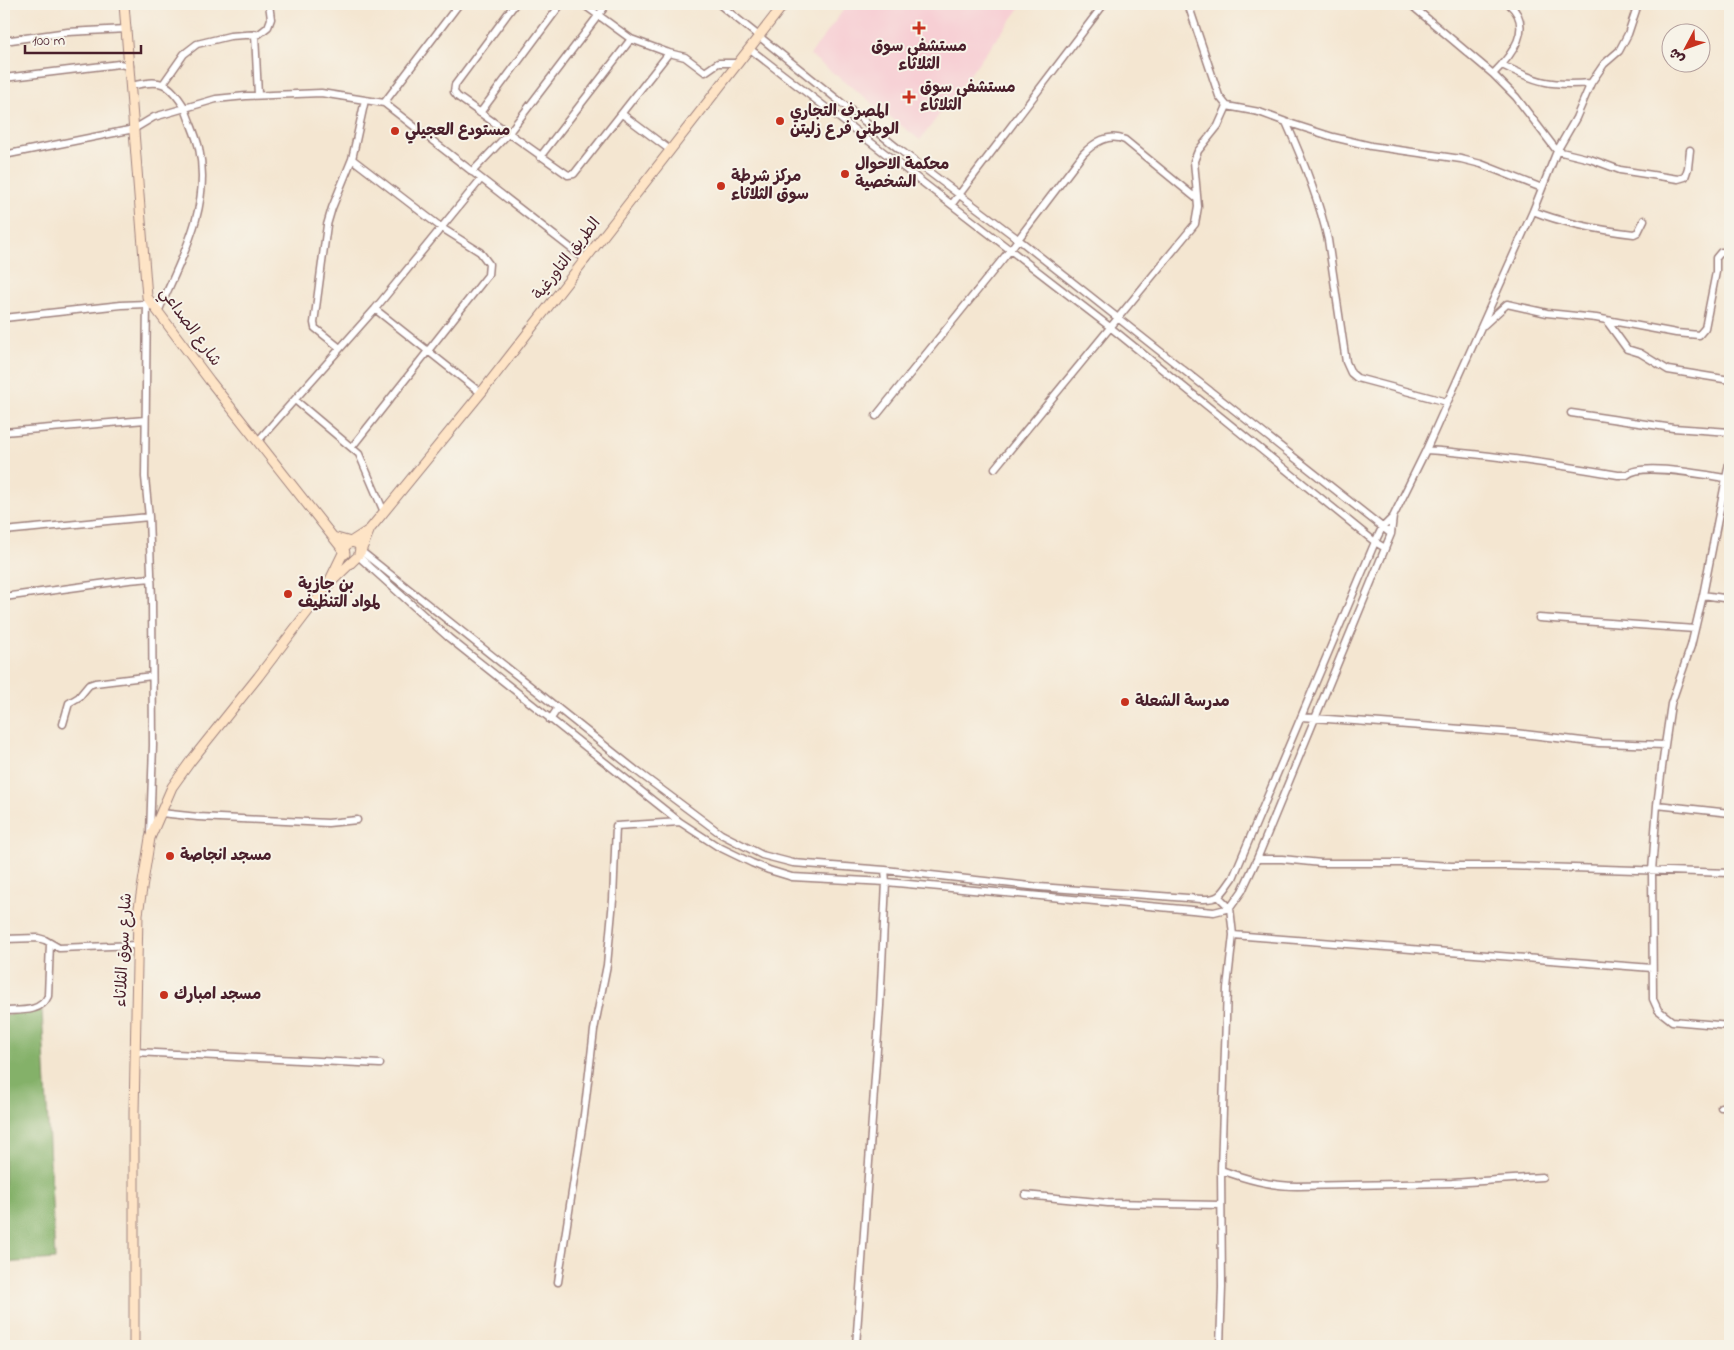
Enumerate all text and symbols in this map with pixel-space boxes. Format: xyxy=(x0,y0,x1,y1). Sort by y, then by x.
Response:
marker: مستشفي سوق الثلاثاء xyxy=(912,21,926,35)
scale bar xyxy=(25,22,141,54)
north arrow xyxy=(1662,22,1712,72)
text: 100 m xyxy=(32,30,65,52)
place label: مستشفي سوق الثلاثاء xyxy=(871,35,967,77)
text: ش xyxy=(1664,43,1690,68)
place label: مستشفى سوق الثلاثاء xyxy=(920,76,1016,118)
marker: مستشفى سوق الثلاثاء xyxy=(902,90,916,104)
place label: المصرف التجاري الوطني فرع زليتن xyxy=(790,100,899,143)
marker: المصرف التجاري الوطني فرع زليتن xyxy=(774,115,786,127)
place label: مستودع العجيلي xyxy=(405,119,510,144)
marker: مستودع العجيلي xyxy=(389,125,401,137)
place label: محكمة الاحوال الشخصية xyxy=(855,153,949,195)
place label: مركز شرطة سوق الثلاثاء xyxy=(731,165,809,207)
marker: محكمة الاحوال الشخصية xyxy=(839,168,851,180)
marker: مركز شرطة سوق الثلاثاء xyxy=(715,180,727,192)
street label: الطريق التاورغية xyxy=(527,213,607,305)
street label: شارع الصداعي xyxy=(152,282,227,372)
place label: بن جازية لمواد التنظيف xyxy=(298,573,380,615)
marker: بن جازية لمواد التنظيف xyxy=(282,588,294,600)
place label: مدرسة الشعلة xyxy=(1135,690,1230,714)
marker: مدرسة الشعلة xyxy=(1119,696,1131,708)
place label: مسجد انجاصة xyxy=(180,844,272,868)
marker: مسجد انجاصة xyxy=(164,850,176,862)
street label: شارع سوق الثلاثاء xyxy=(109,892,139,1008)
place label: مسجد امبارك xyxy=(174,983,261,1007)
marker: مسجد امبارك xyxy=(158,989,170,1001)

